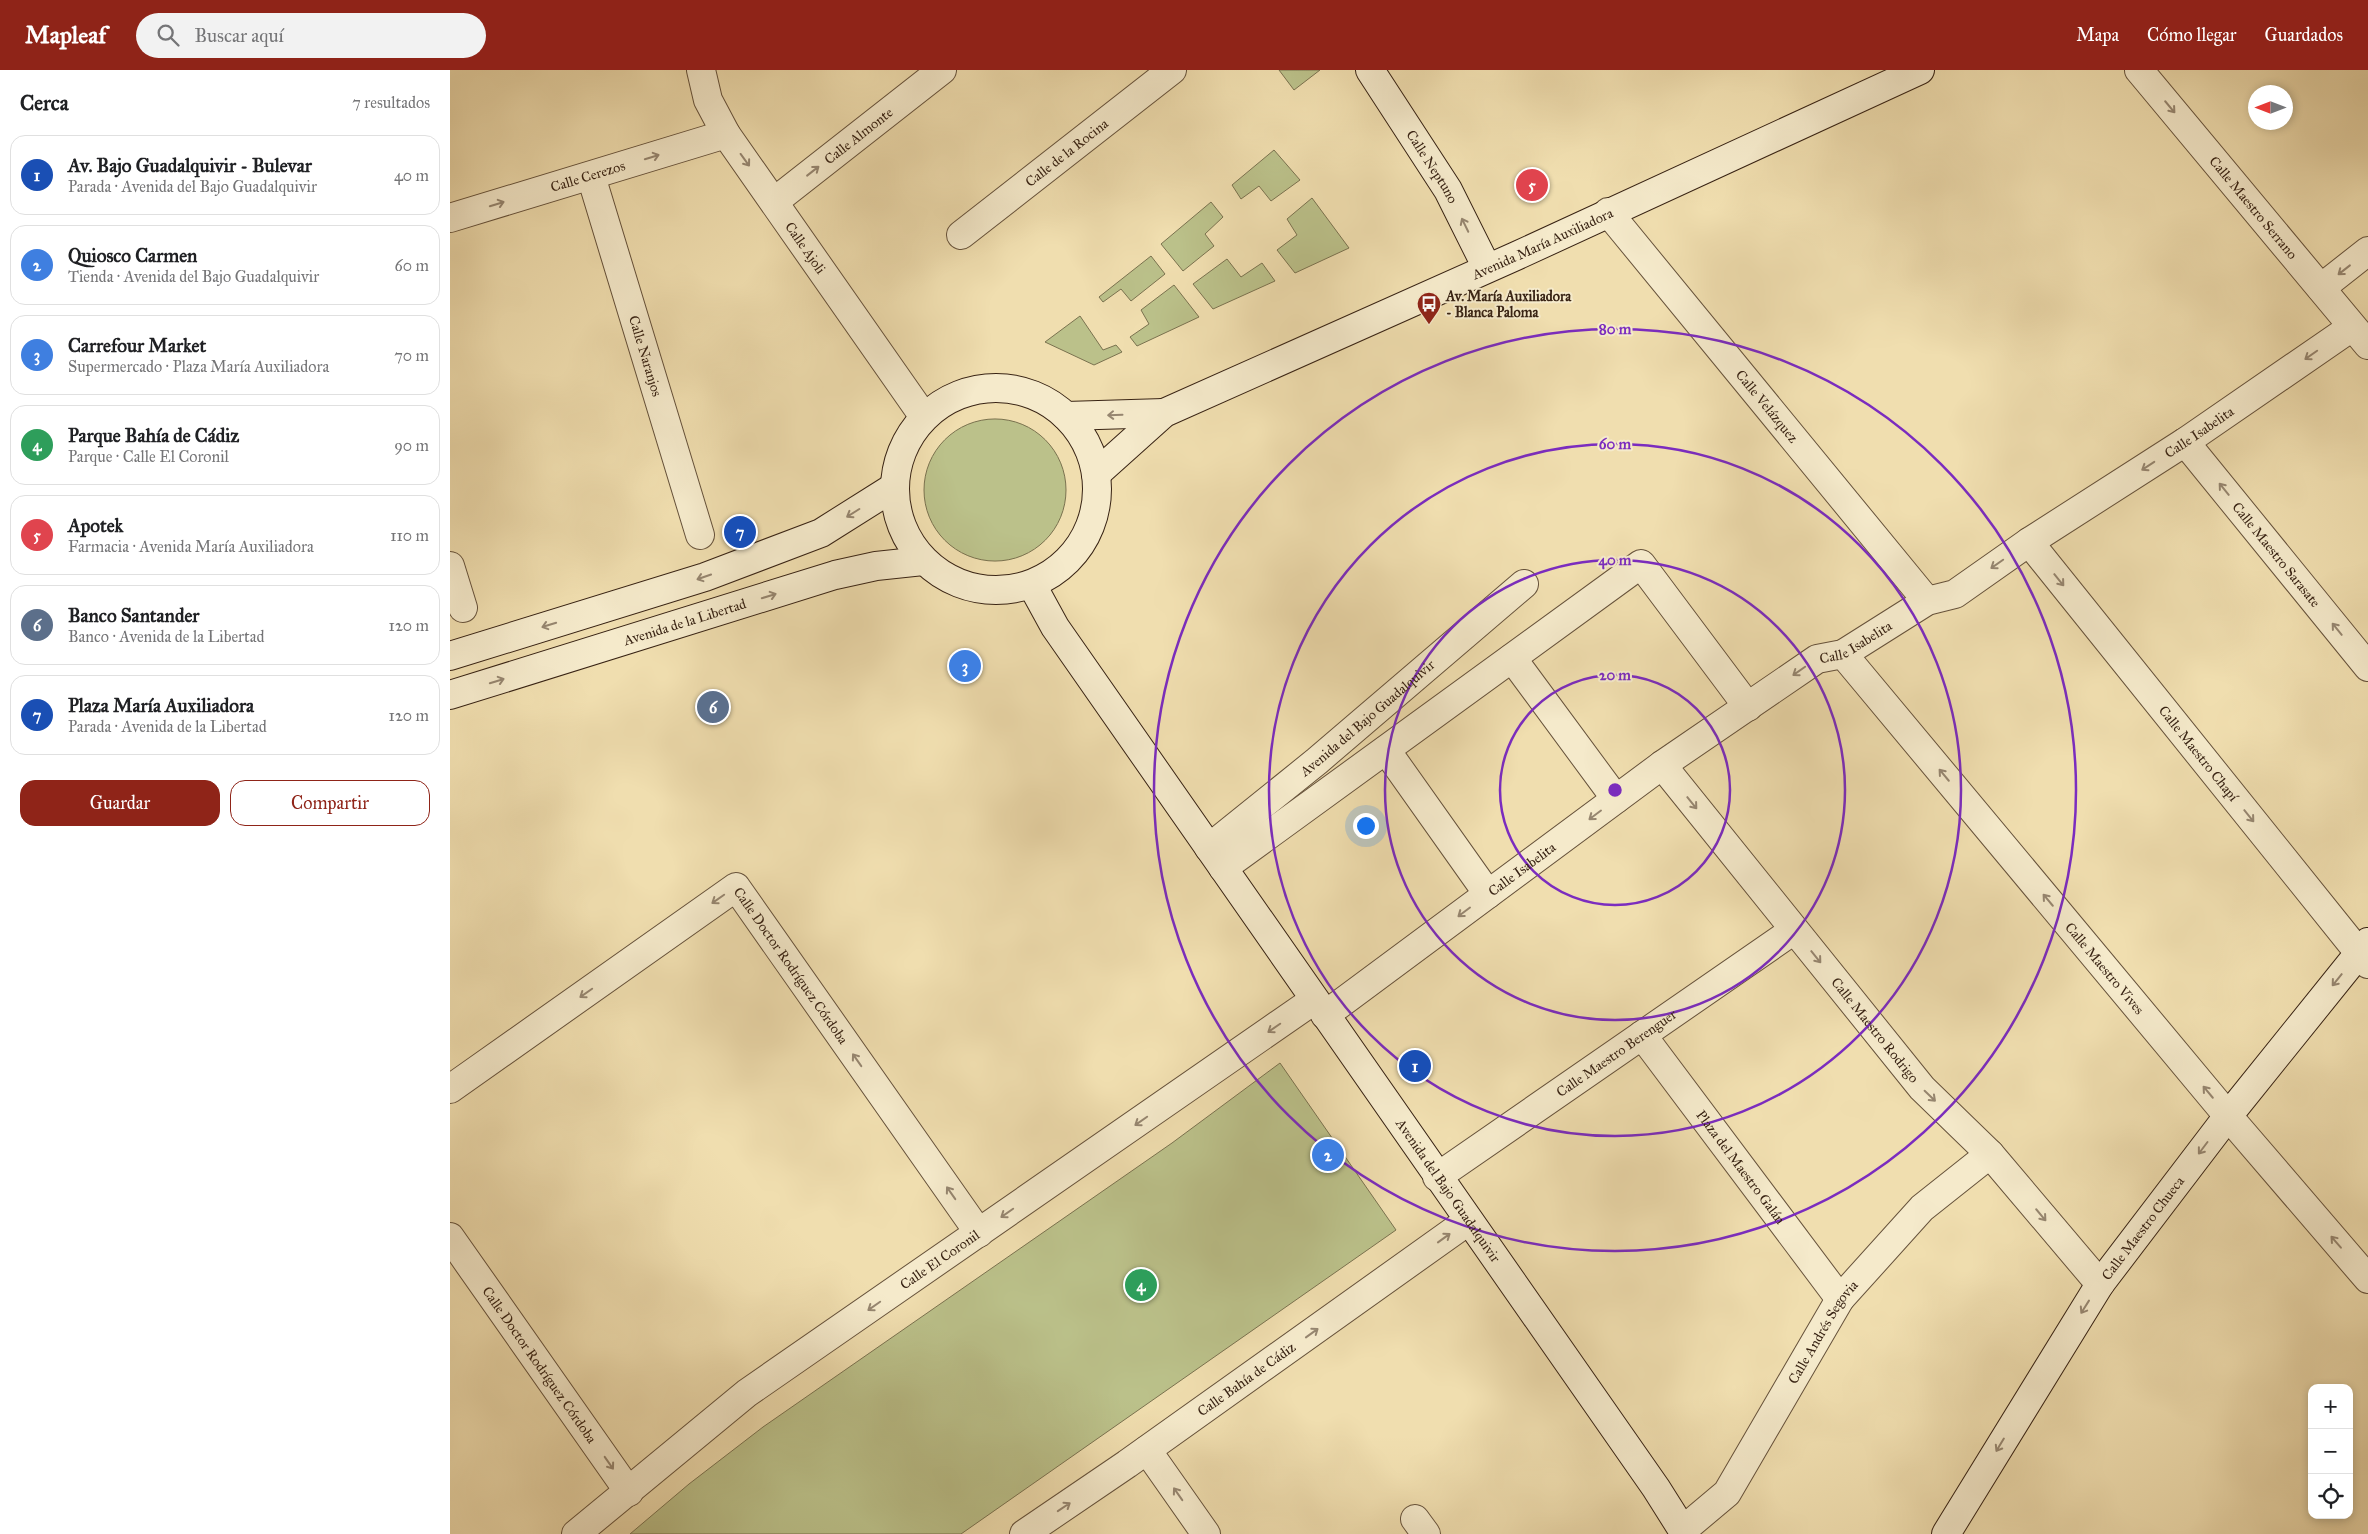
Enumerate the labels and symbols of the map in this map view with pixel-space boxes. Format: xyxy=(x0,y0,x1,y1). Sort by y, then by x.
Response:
north arrow xyxy=(2248,85,2293,130)
one-way arrow xyxy=(2164,101,2175,114)
street label: Calle Almonte xyxy=(821,103,896,168)
street label: Calle de la Rocina xyxy=(1022,115,1112,190)
street label: Calle Neptuno xyxy=(1403,127,1462,206)
one-way arrow xyxy=(644,151,660,161)
one-way arrow xyxy=(740,153,750,167)
street label: Calle Maestro Serrano xyxy=(2206,153,2301,262)
street label: Calle Cerezos xyxy=(548,157,627,195)
one-way arrow xyxy=(806,165,819,176)
pin: 5 xyxy=(1516,166,1548,204)
one-way arrow xyxy=(488,199,504,209)
street label: Avenida María Auxiliadora xyxy=(1469,204,1616,283)
one-way arrow xyxy=(1460,217,1470,232)
street label: Calle Ajoli xyxy=(782,218,830,277)
one-way arrow xyxy=(2338,264,2351,275)
place label: Av. María Auxiliadora - Blanca Paloma xyxy=(1445,288,1572,321)
bus stop icon: Av. María Auxiliadora - Blanca Paloma xyxy=(1416,291,1442,325)
street label: Calle Naranjos xyxy=(625,313,666,398)
text: 80 m xyxy=(1599,320,1632,338)
one-way arrow xyxy=(2305,350,2319,360)
street label: Calle Velázquez xyxy=(1732,366,1802,446)
street label: Calle Isabelita xyxy=(2161,403,2237,461)
one-way arrow xyxy=(1108,410,1124,420)
text: 60 m xyxy=(1599,435,1632,453)
one-way arrow xyxy=(2142,461,2156,471)
one-way arrow xyxy=(2218,483,2229,496)
street label: Calle Maestro Sarasate xyxy=(2229,499,2324,611)
one-way arrow xyxy=(847,508,861,518)
pin: 7 xyxy=(724,513,756,551)
text: 40 m xyxy=(1599,551,1632,570)
one-way arrow xyxy=(1991,559,2005,569)
one-way arrow xyxy=(697,573,713,582)
one-way arrow xyxy=(2054,574,2065,587)
one-way arrow xyxy=(760,591,776,601)
street label: Avenida de la Libertad xyxy=(621,595,748,649)
street label: Calle Isabelita xyxy=(1818,617,1895,667)
one-way arrow xyxy=(542,621,558,630)
one-way arrow xyxy=(2332,623,2343,636)
pin: 3 xyxy=(949,647,981,685)
street label: Avenida del Bajo Guadalquivir xyxy=(1296,655,1439,780)
text: 20 m xyxy=(1599,666,1631,684)
one-way arrow xyxy=(1792,666,1806,676)
one-way arrow xyxy=(488,676,504,685)
pin: 6 xyxy=(697,688,729,726)
street label: Calle Maestro Chapí xyxy=(2155,702,2243,805)
one-way arrow xyxy=(1938,769,1949,782)
centre of rings xyxy=(1606,781,1624,799)
one-way arrow xyxy=(1687,797,1698,810)
one-way arrow xyxy=(2243,809,2254,822)
one-way arrow xyxy=(1588,810,1602,820)
your location xyxy=(1353,813,1379,839)
street label: Calle Isabelita xyxy=(1485,838,1559,900)
street label: Calle Doctor Rodríguez Córdoba xyxy=(730,884,852,1047)
one-way arrow xyxy=(2042,893,2053,906)
one-way arrow xyxy=(712,894,726,904)
one-way arrow xyxy=(1457,907,1471,917)
street label: Calle Maestro Vives xyxy=(2062,919,2148,1018)
one-way arrow xyxy=(1810,951,1822,964)
street label: Calle Maestro Rodrigo xyxy=(1828,974,1923,1086)
one-way arrow xyxy=(2332,974,2343,987)
one-way arrow xyxy=(579,988,593,998)
street label: Calle Maestro Berenguer xyxy=(1553,1005,1680,1100)
one-way arrow xyxy=(1267,1023,1281,1033)
pin: 1 xyxy=(1399,1047,1431,1085)
one-way arrow xyxy=(852,1053,862,1067)
one-way arrow xyxy=(2202,1086,2213,1099)
one-way arrow xyxy=(1924,1090,1937,1102)
street label: Plaza del Maestro Galán xyxy=(1693,1107,1789,1228)
street label: Avenida del Bajo Guadalquivir xyxy=(1392,1115,1505,1266)
one-way arrow xyxy=(1134,1116,1148,1126)
pin: 2 xyxy=(1312,1136,1344,1174)
one-way arrow xyxy=(2198,1141,2208,1155)
street label: Calle Maestro Chueca xyxy=(2098,1173,2188,1283)
one-way arrow xyxy=(946,1186,956,1200)
one-way arrow xyxy=(1000,1208,1014,1218)
one-way arrow xyxy=(2036,1208,2047,1221)
street label: Calle El Coronil xyxy=(897,1226,983,1293)
one-way arrow xyxy=(1437,1233,1451,1243)
one-way arrow xyxy=(2331,1236,2342,1249)
pin: 4 xyxy=(1125,1266,1157,1304)
street label: Calle Andrés Segovia xyxy=(1784,1277,1861,1387)
street label: Calle Doctor Rodríguez Córdoba xyxy=(479,1283,601,1446)
one-way arrow xyxy=(2080,1299,2090,1313)
one-way arrow xyxy=(867,1301,881,1311)
one-way arrow xyxy=(1304,1328,1318,1338)
street label: Calle Bahía de Cádiz xyxy=(1194,1338,1299,1420)
one-way arrow xyxy=(1994,1437,2004,1451)
one-way arrow xyxy=(604,1456,614,1470)
one-way arrow xyxy=(1173,1487,1183,1501)
one-way arrow xyxy=(1057,1502,1071,1512)

